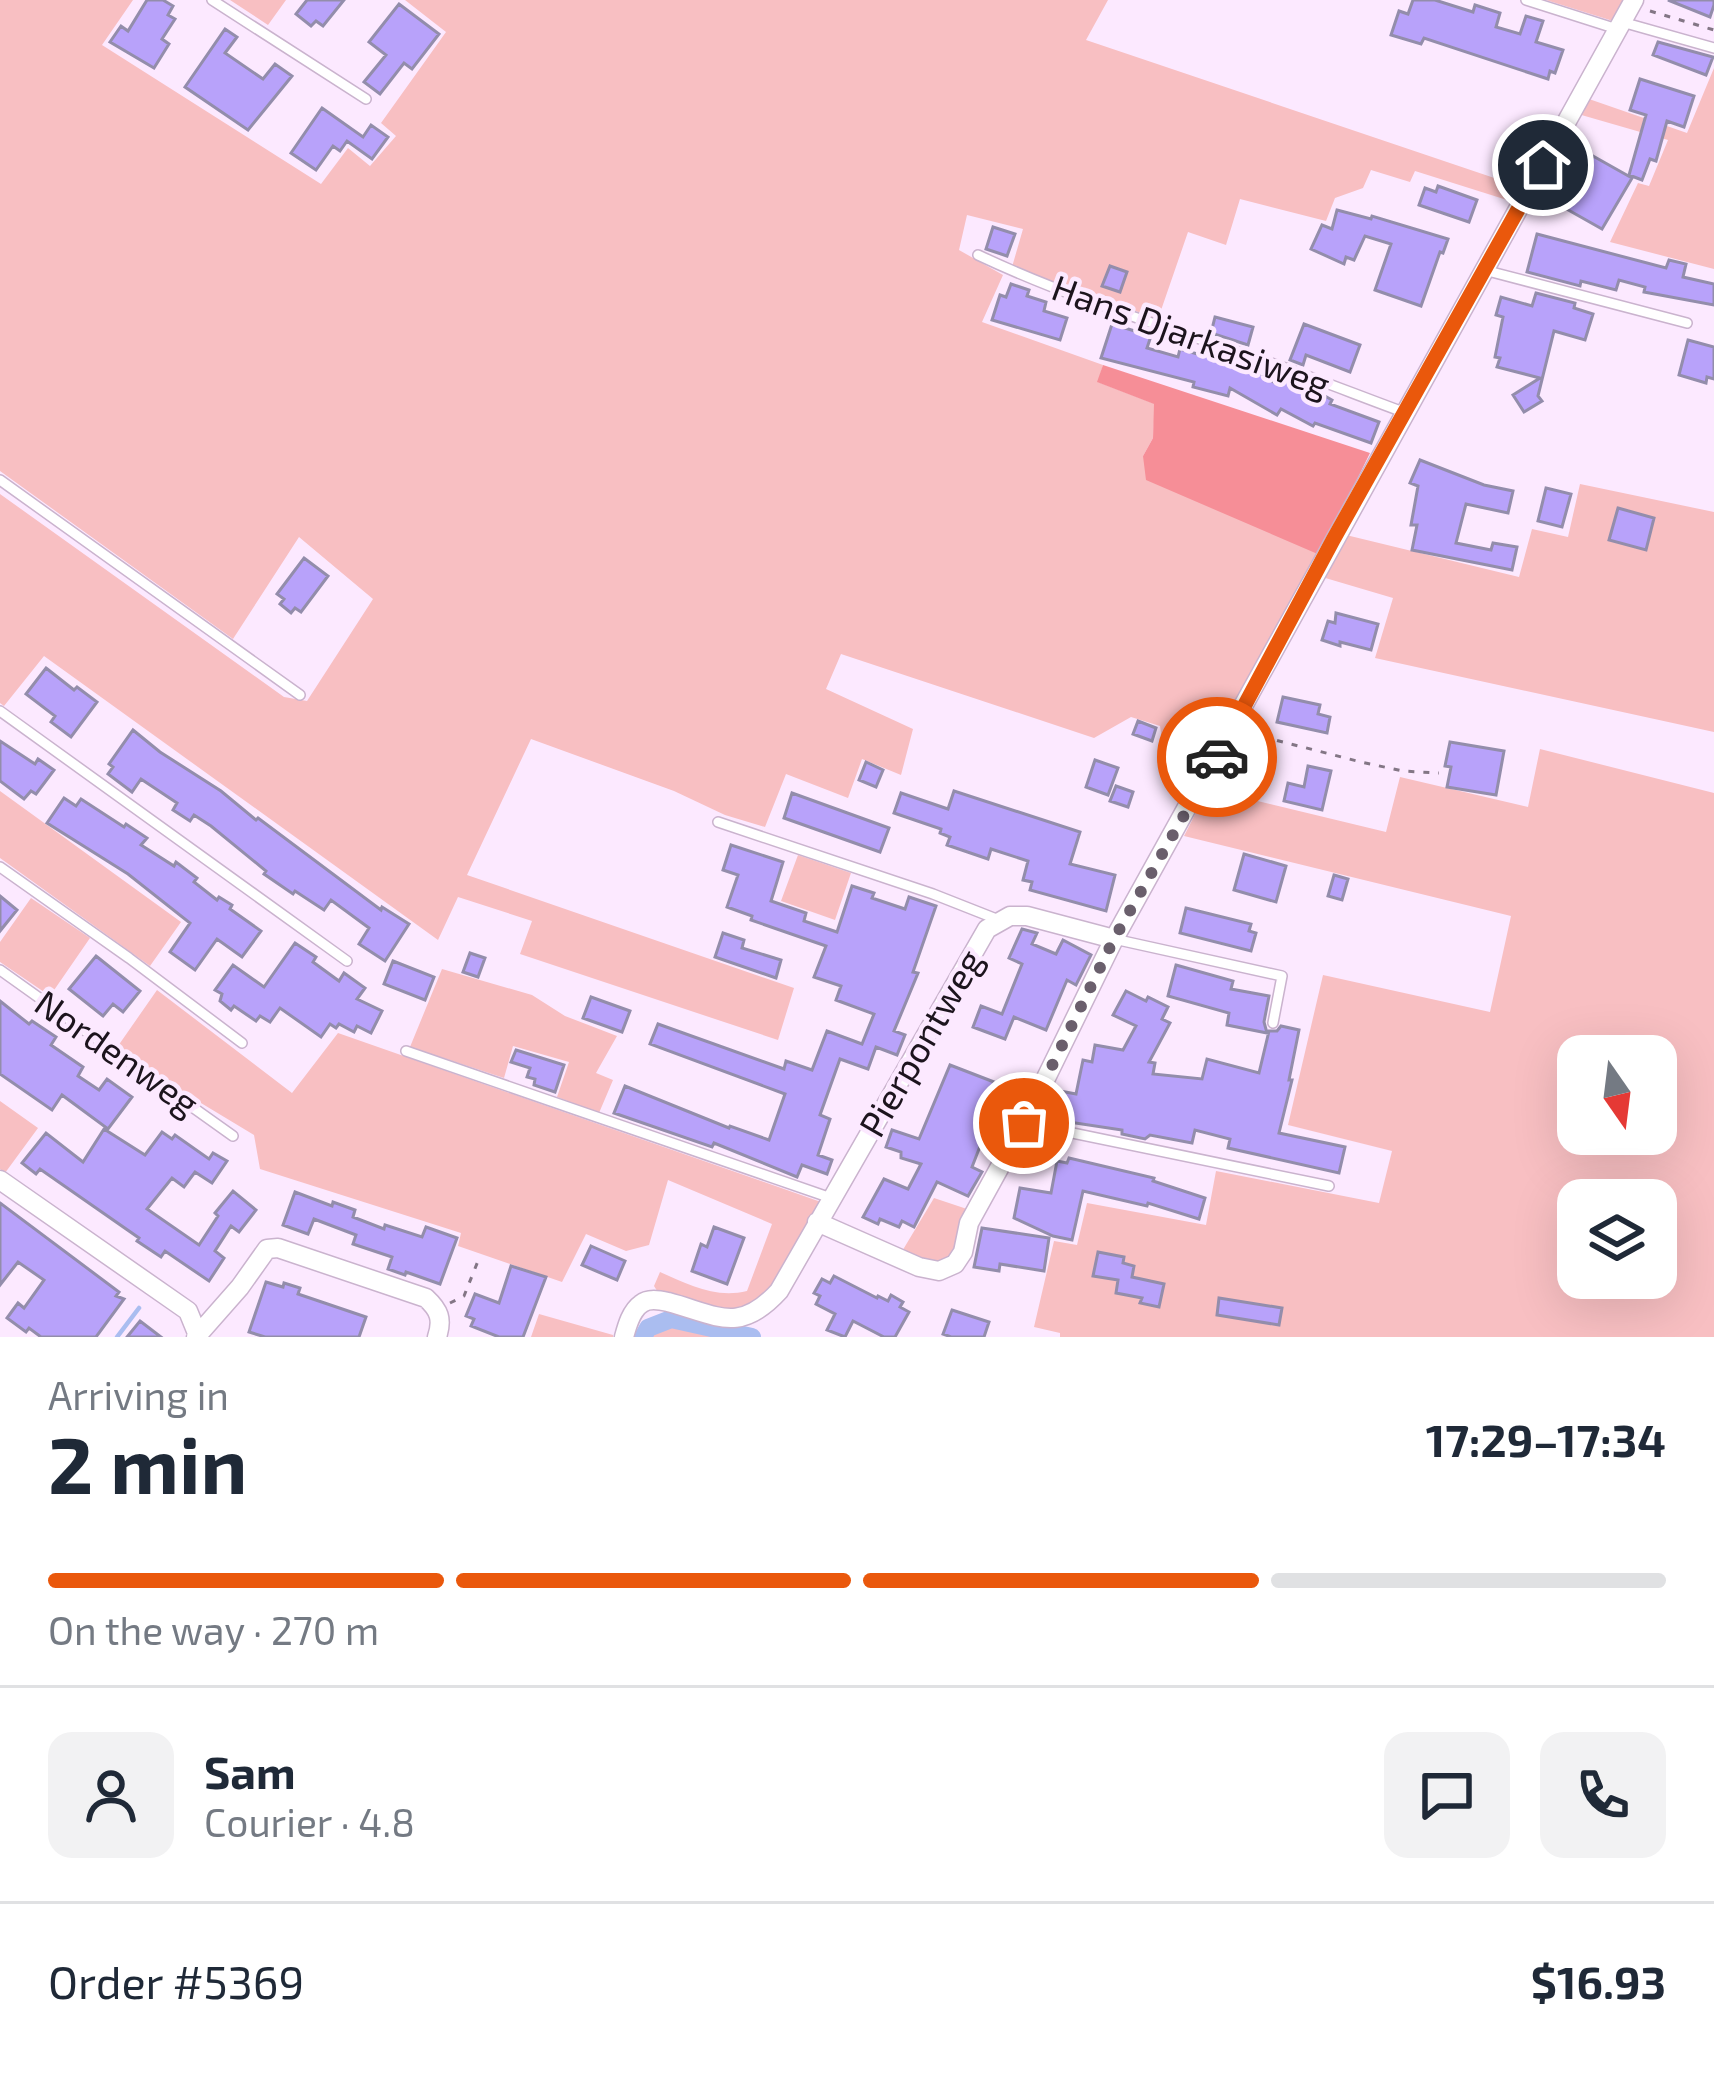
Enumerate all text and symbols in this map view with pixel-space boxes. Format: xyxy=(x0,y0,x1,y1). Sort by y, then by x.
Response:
pin xyxy=(1492,114,1594,216)
icon: home xyxy=(1510,132,1576,198)
street label: Hans Djarkasiweg xyxy=(1047,264,1336,405)
courier xyxy=(1157,697,1277,817)
icon: car xyxy=(1184,724,1250,790)
street label: Pierpontweg xyxy=(849,941,991,1143)
street label: Nordenweg xyxy=(28,980,208,1124)
north arrow xyxy=(1557,1035,1677,1155)
map controls xyxy=(1557,1035,1677,1299)
pin xyxy=(973,1072,1075,1174)
icon: bag xyxy=(991,1090,1057,1156)
button: layers xyxy=(1557,1179,1677,1299)
text: Arriving in xyxy=(48,1371,229,1418)
text: 17:29–17:34 xyxy=(1426,1412,1666,1466)
text: 2 min xyxy=(48,1416,247,1510)
text: On the way · 270 m xyxy=(48,1606,379,1653)
button: person xyxy=(48,1732,174,1858)
button: chat xyxy=(1384,1732,1510,1858)
button: phone xyxy=(1540,1732,1666,1858)
text: Sam xyxy=(204,1744,296,1798)
text: Courier · 4.8 xyxy=(204,1798,415,1845)
text: Order #5369 xyxy=(48,1954,304,2008)
text: $16.93 xyxy=(1531,1954,1666,2008)

